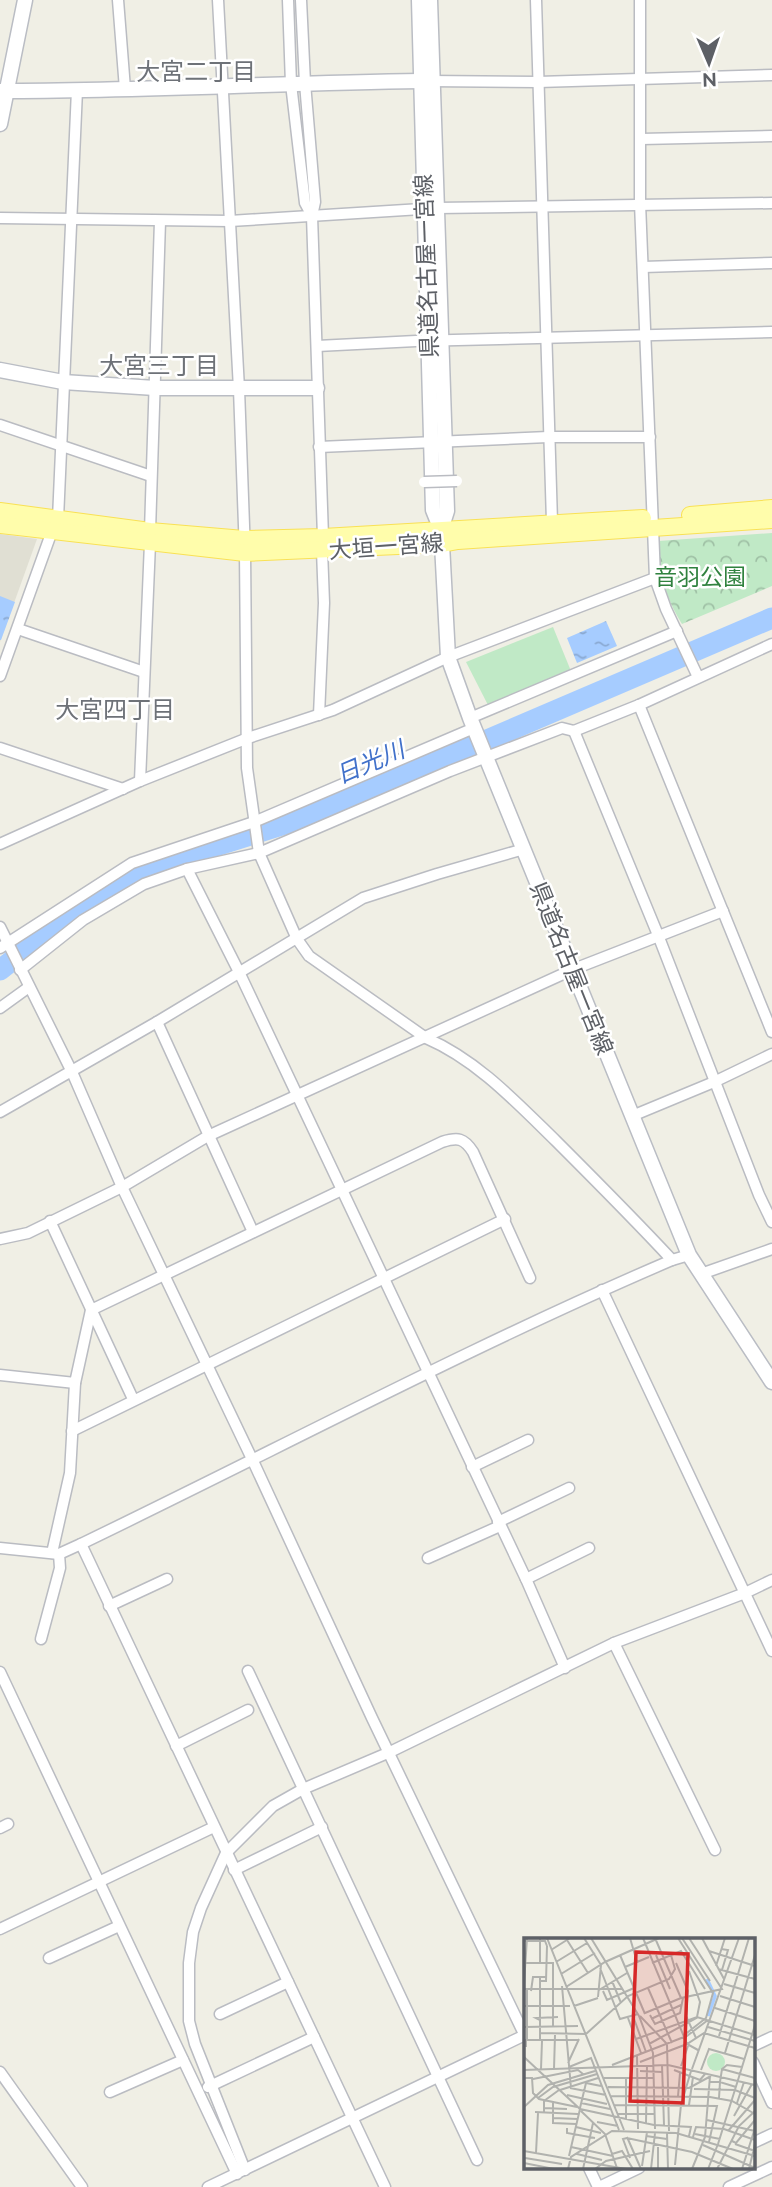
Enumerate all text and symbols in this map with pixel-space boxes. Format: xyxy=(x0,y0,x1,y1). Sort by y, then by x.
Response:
north arrow xyxy=(674,28,744,98)
district label: 大宮二丁目 xyxy=(136,57,256,86)
text: N xyxy=(702,69,717,91)
street label: 県道名古屋一宮線 xyxy=(409,174,443,358)
district label: 大宮三丁目 xyxy=(99,351,219,380)
street label: 大垣一宮線 xyxy=(328,529,444,563)
park label: 音羽公園 xyxy=(654,563,746,590)
district label: 大宮四丁目 xyxy=(55,695,175,724)
water label: 日光川 xyxy=(331,733,412,789)
street label: 県道名古屋一宮線 xyxy=(525,878,619,1058)
inset map xyxy=(524,1938,754,2170)

